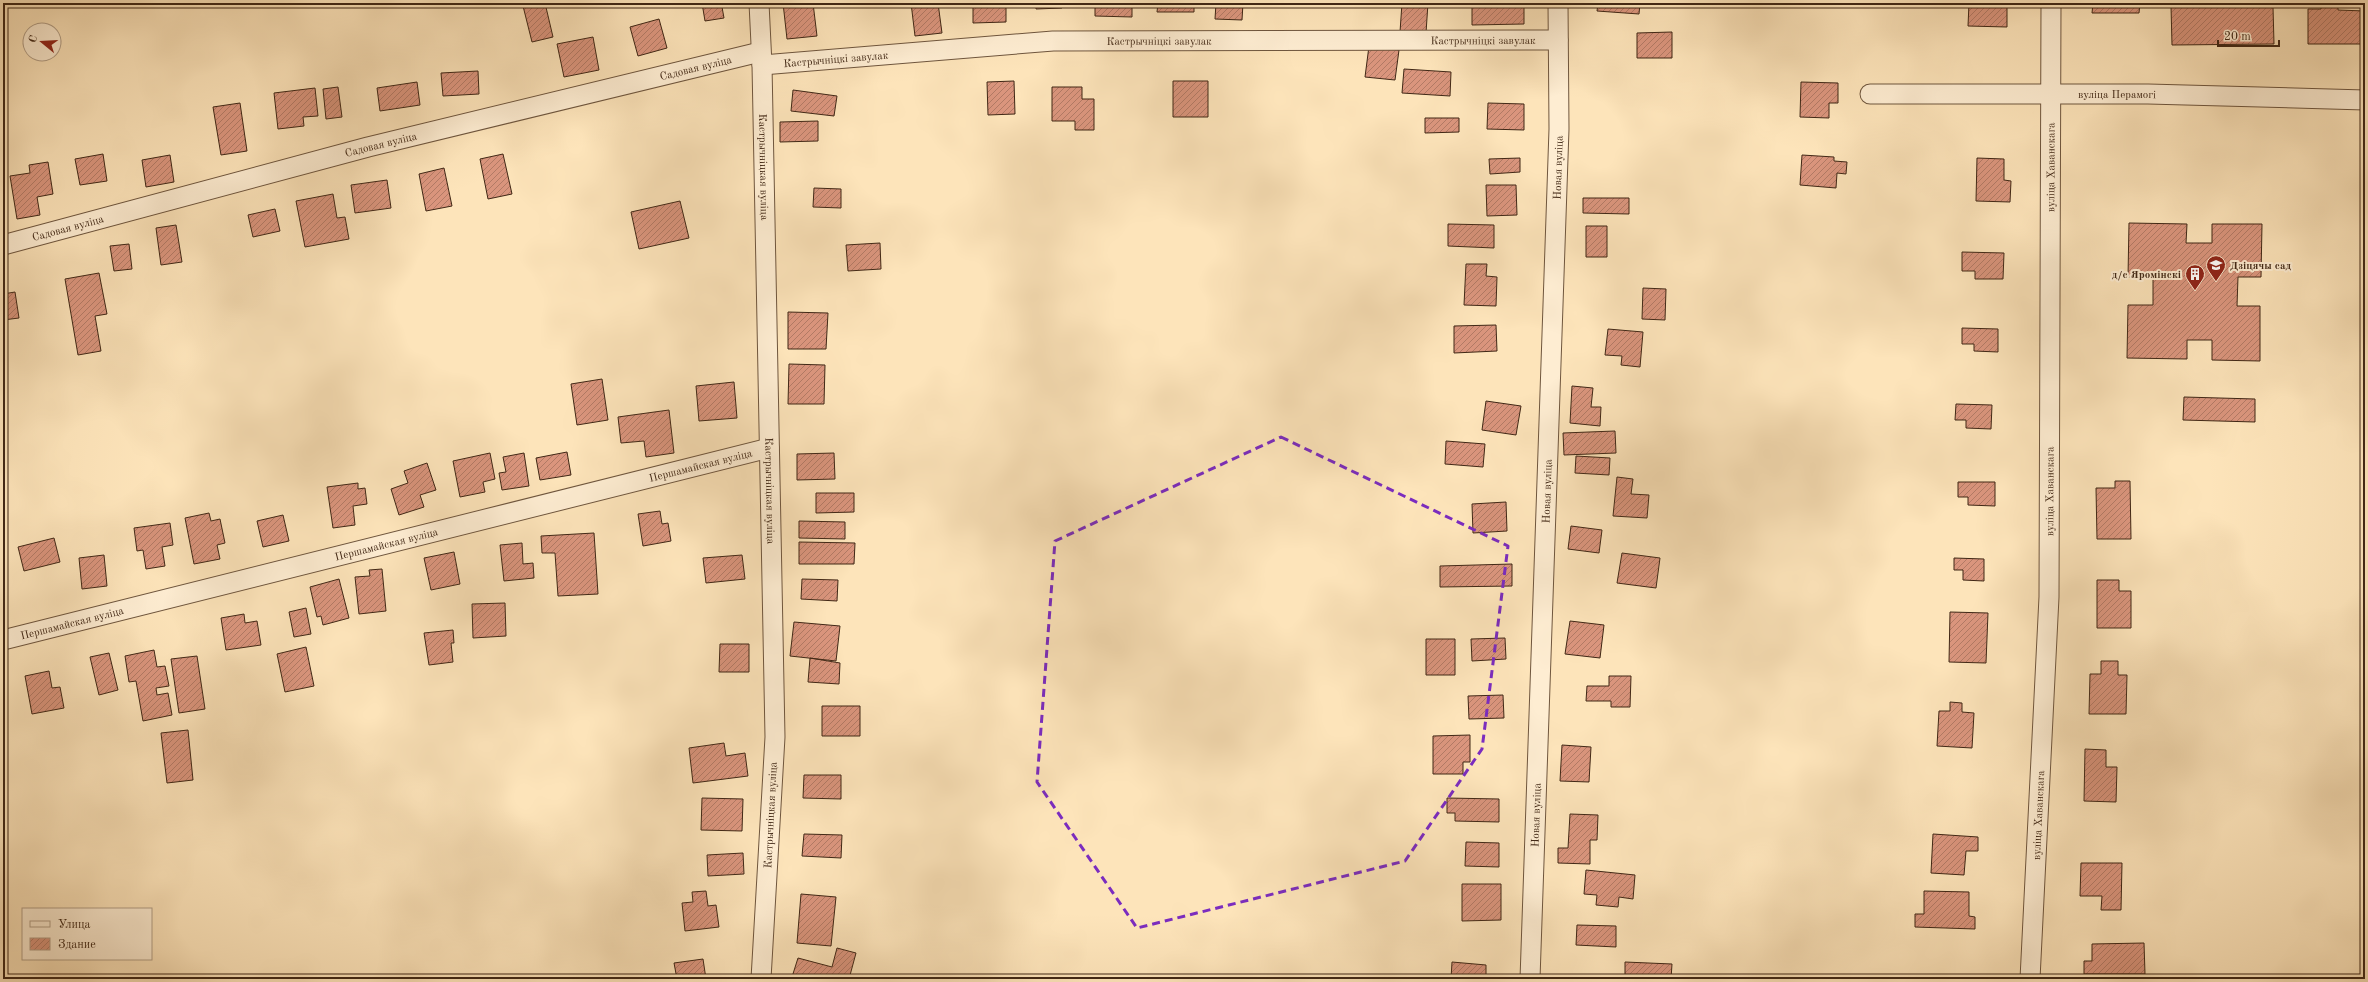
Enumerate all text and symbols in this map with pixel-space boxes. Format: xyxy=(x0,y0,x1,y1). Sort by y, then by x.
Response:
north arrow xyxy=(22,22,62,62)
scale bar xyxy=(2218,22,2279,48)
text: 20 m xyxy=(2224,31,2251,43)
text: С xyxy=(28,34,40,45)
street label: Кастрычніцкі завулак xyxy=(1430,36,1536,47)
street label: Кастрычніцкі завулак xyxy=(1106,37,1212,48)
street label: Кастрычніцкі завулак xyxy=(783,51,889,70)
street label: Садовая вуліца xyxy=(659,55,734,83)
street label: вуліца Перамогі xyxy=(2078,90,2156,101)
street label: Кастрычніцкая вуліца xyxy=(756,113,769,221)
street label: вуліца Хаванскага xyxy=(2046,122,2058,212)
street label: Садовая вуліца xyxy=(344,131,419,160)
street label: Новая вуліца xyxy=(1553,135,1566,200)
street label: Садовая вуліца xyxy=(31,214,106,244)
school or university icon: Дзіцячы сад xyxy=(2205,254,2227,282)
place label: Дзіцячы сад xyxy=(2230,261,2292,272)
building icon: д/с Яромінскі xyxy=(2184,263,2206,291)
place label: д/с Яромінскі xyxy=(2112,270,2181,281)
street label: Кастрычніцкая вуліца xyxy=(762,437,775,545)
street label: вуліца Хаванскага xyxy=(2045,446,2057,536)
street label: Першамайская вуліца xyxy=(648,448,754,485)
street label: Новая вуліца xyxy=(1542,459,1555,524)
street label: Першамайская вуліца xyxy=(334,527,440,564)
street label: Першамайская вуліца xyxy=(19,606,126,642)
street label: Кастрычніцкая вуліца xyxy=(763,761,780,869)
street label: вуліца Хаванскага xyxy=(2032,770,2047,860)
street label: Новая вуліца xyxy=(1531,782,1544,847)
legend xyxy=(22,908,152,960)
text: Улица xyxy=(58,919,91,931)
text: Здание xyxy=(58,939,96,951)

